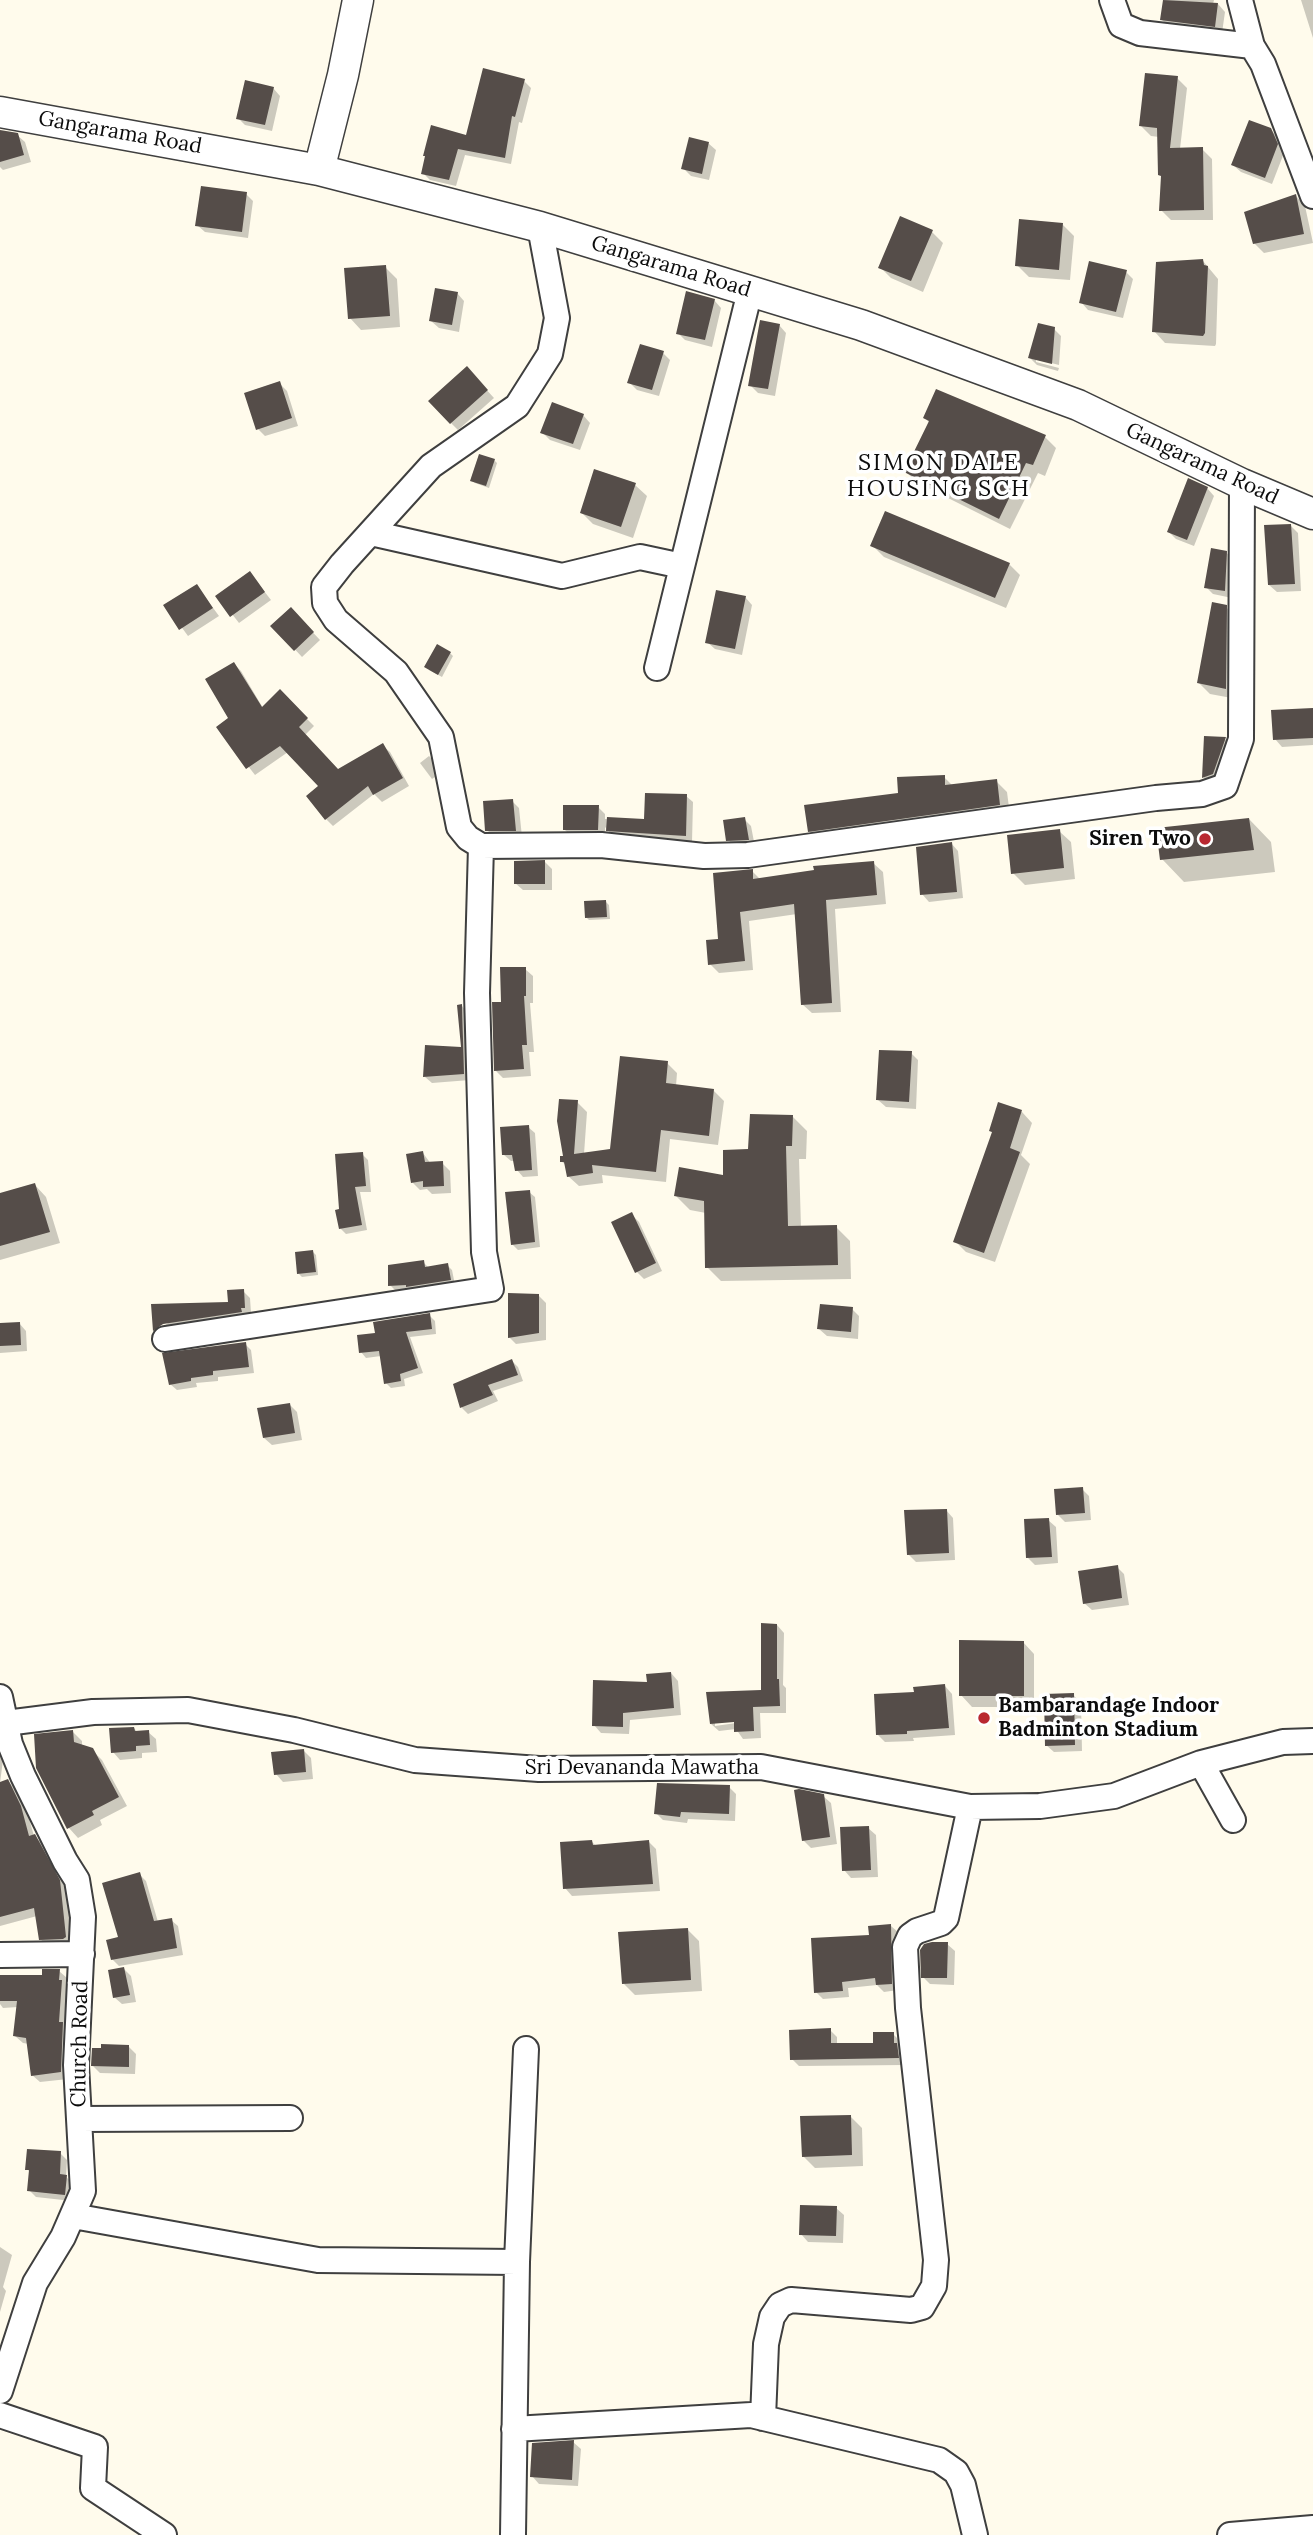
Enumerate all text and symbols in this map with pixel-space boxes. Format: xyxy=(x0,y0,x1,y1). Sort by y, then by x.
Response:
street label: Gangarama Road xyxy=(36,106,204,160)
street label: Gangarama Road xyxy=(588,231,754,303)
street label: Gangarama Road xyxy=(1122,418,1282,510)
district label: SIMON DALE HOUSING SCH xyxy=(848,449,1030,503)
place label: Siren Two xyxy=(1089,826,1191,852)
marker: Siren Two xyxy=(1197,831,1213,847)
place label: Bambarandage Indoor Badminton Stadium xyxy=(998,1693,1219,1743)
marker: Bambarandage Indoor Badminton Stadium xyxy=(976,1710,992,1726)
street label: Sri Devananda Mawatha xyxy=(525,1755,759,1781)
street label: Church Road xyxy=(66,1980,94,2108)

